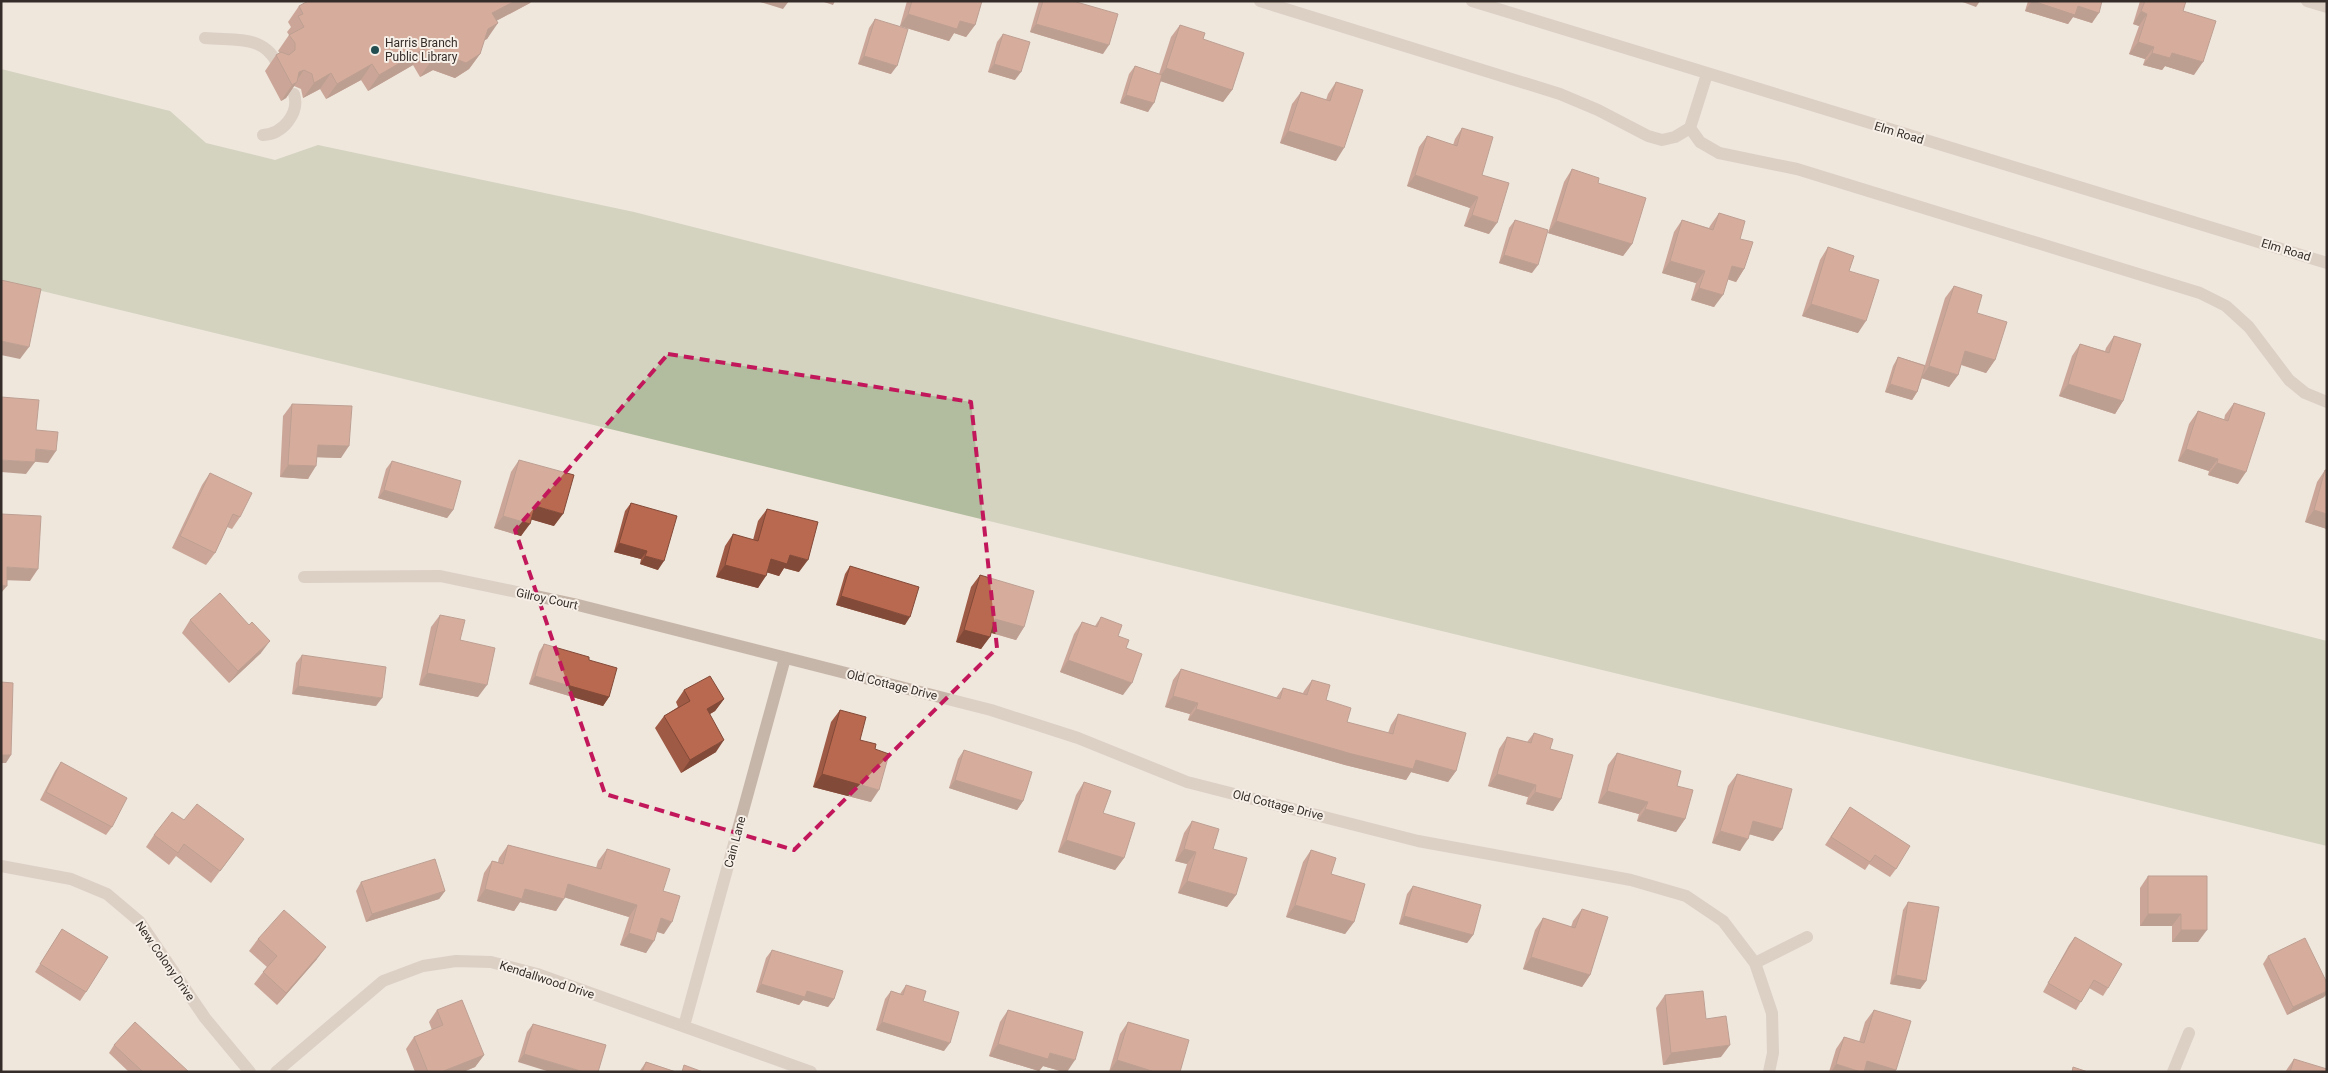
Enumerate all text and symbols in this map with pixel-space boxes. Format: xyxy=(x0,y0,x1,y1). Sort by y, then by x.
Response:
place label: Harris Branch Public Library xyxy=(385,36,458,64)
marker: Harris Branch Public Library xyxy=(369,44,381,56)
street label: Elm Road xyxy=(1873,119,1925,147)
street label: Elm Road xyxy=(2260,236,2312,264)
street label: Gilroy Court xyxy=(515,586,579,612)
street label: Old Cottage Drive xyxy=(845,667,939,703)
street label: Old Cottage Drive xyxy=(1231,787,1325,823)
street label: Cain Lane xyxy=(721,815,749,869)
street label: New Colony Drive xyxy=(132,919,198,1003)
street label: Kendallwood Drive xyxy=(498,958,596,1002)

